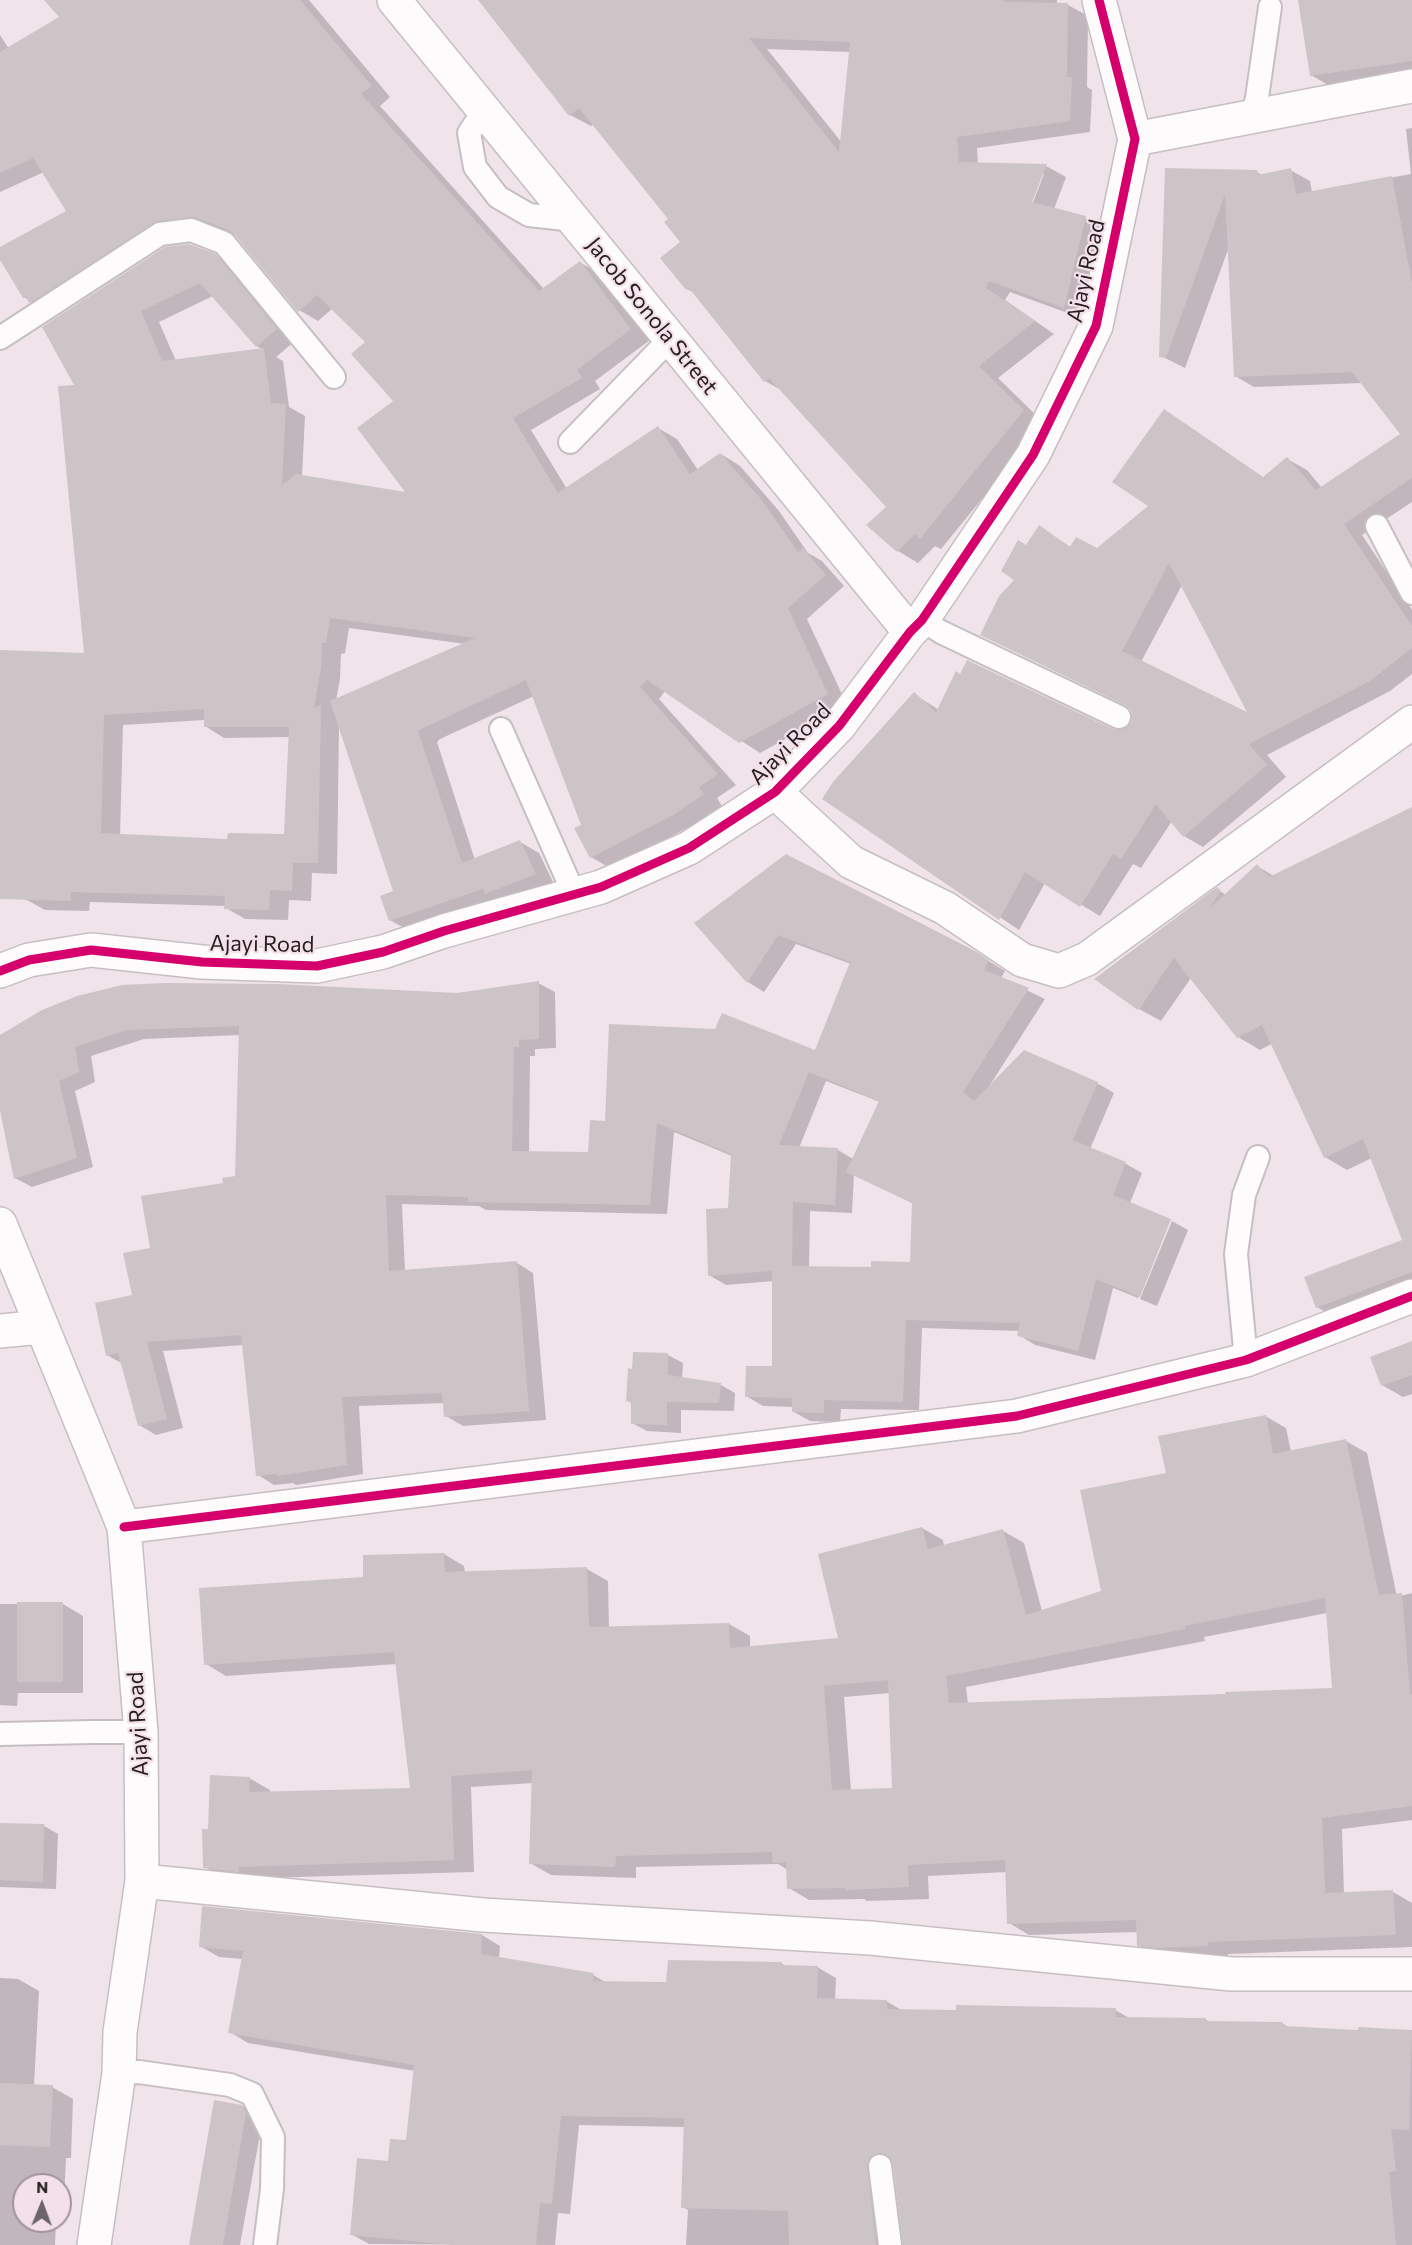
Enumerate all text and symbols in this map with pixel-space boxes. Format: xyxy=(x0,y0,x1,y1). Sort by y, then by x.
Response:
street label: Ajayi Road xyxy=(1061,217,1111,325)
street label: Jacob Sonola Street xyxy=(581,232,723,400)
street label: Ajayi Road xyxy=(744,698,836,790)
street label: Ajayi Road xyxy=(209,930,315,958)
street label: Ajayi Road xyxy=(122,1671,154,1777)
north arrow xyxy=(12,2173,72,2233)
text: N xyxy=(36,2177,48,2196)

